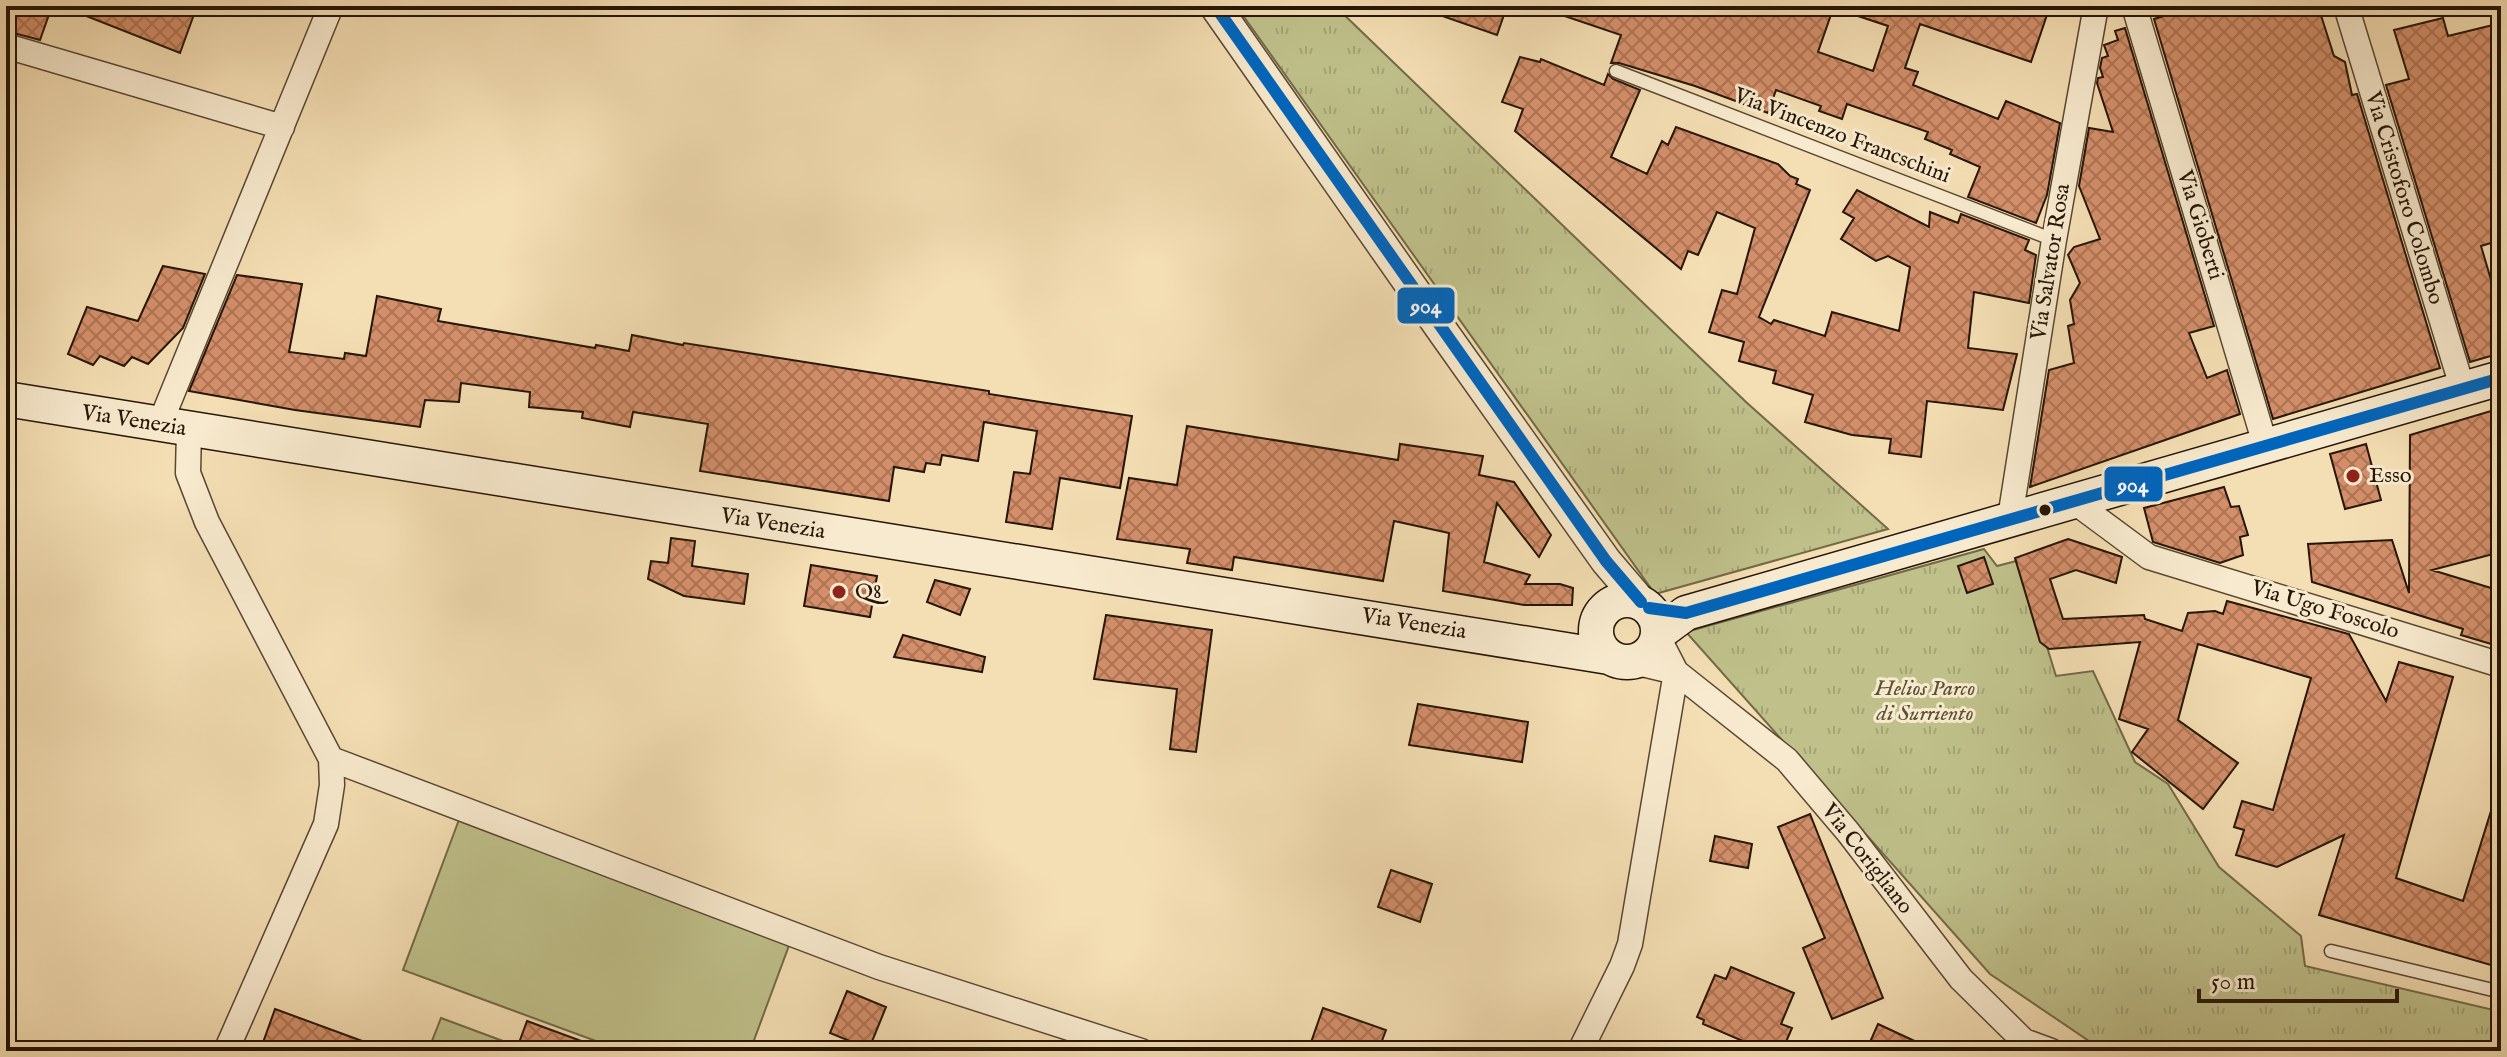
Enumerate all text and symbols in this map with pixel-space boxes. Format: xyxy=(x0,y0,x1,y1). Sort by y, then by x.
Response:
street label: Via Vincenzo Francschini xyxy=(1729,81,1954,190)
street label: Via Cristoforo Colombo xyxy=(2358,87,2450,308)
street label: Via Gioberti xyxy=(2170,166,2230,283)
street label: Via Salvator Rosa xyxy=(2025,181,2077,343)
line badge: 904 xyxy=(1396,286,1456,325)
text: 904 xyxy=(1409,293,1443,321)
street label: Via Venezia xyxy=(79,399,189,443)
place label: Esso xyxy=(2369,462,2412,490)
line badge: 904 xyxy=(2103,465,2164,503)
marker: Esso xyxy=(2344,467,2362,485)
text: 904 xyxy=(2116,472,2150,500)
street label: Via Venezia xyxy=(718,502,828,546)
unlabelled marker xyxy=(2037,502,2053,518)
street label: Via Ugo Foscolo xyxy=(2247,574,2403,646)
place label: Q8 xyxy=(855,578,889,606)
marker: Q8 xyxy=(830,583,848,601)
street label: Via Venezia xyxy=(1359,602,1469,646)
park label: Helios Parco di Surriento xyxy=(1874,675,1975,728)
street label: Via Corigliano xyxy=(1814,797,1919,920)
scale bar xyxy=(2199,953,2397,1003)
text: 50 m xyxy=(2211,967,2255,998)

